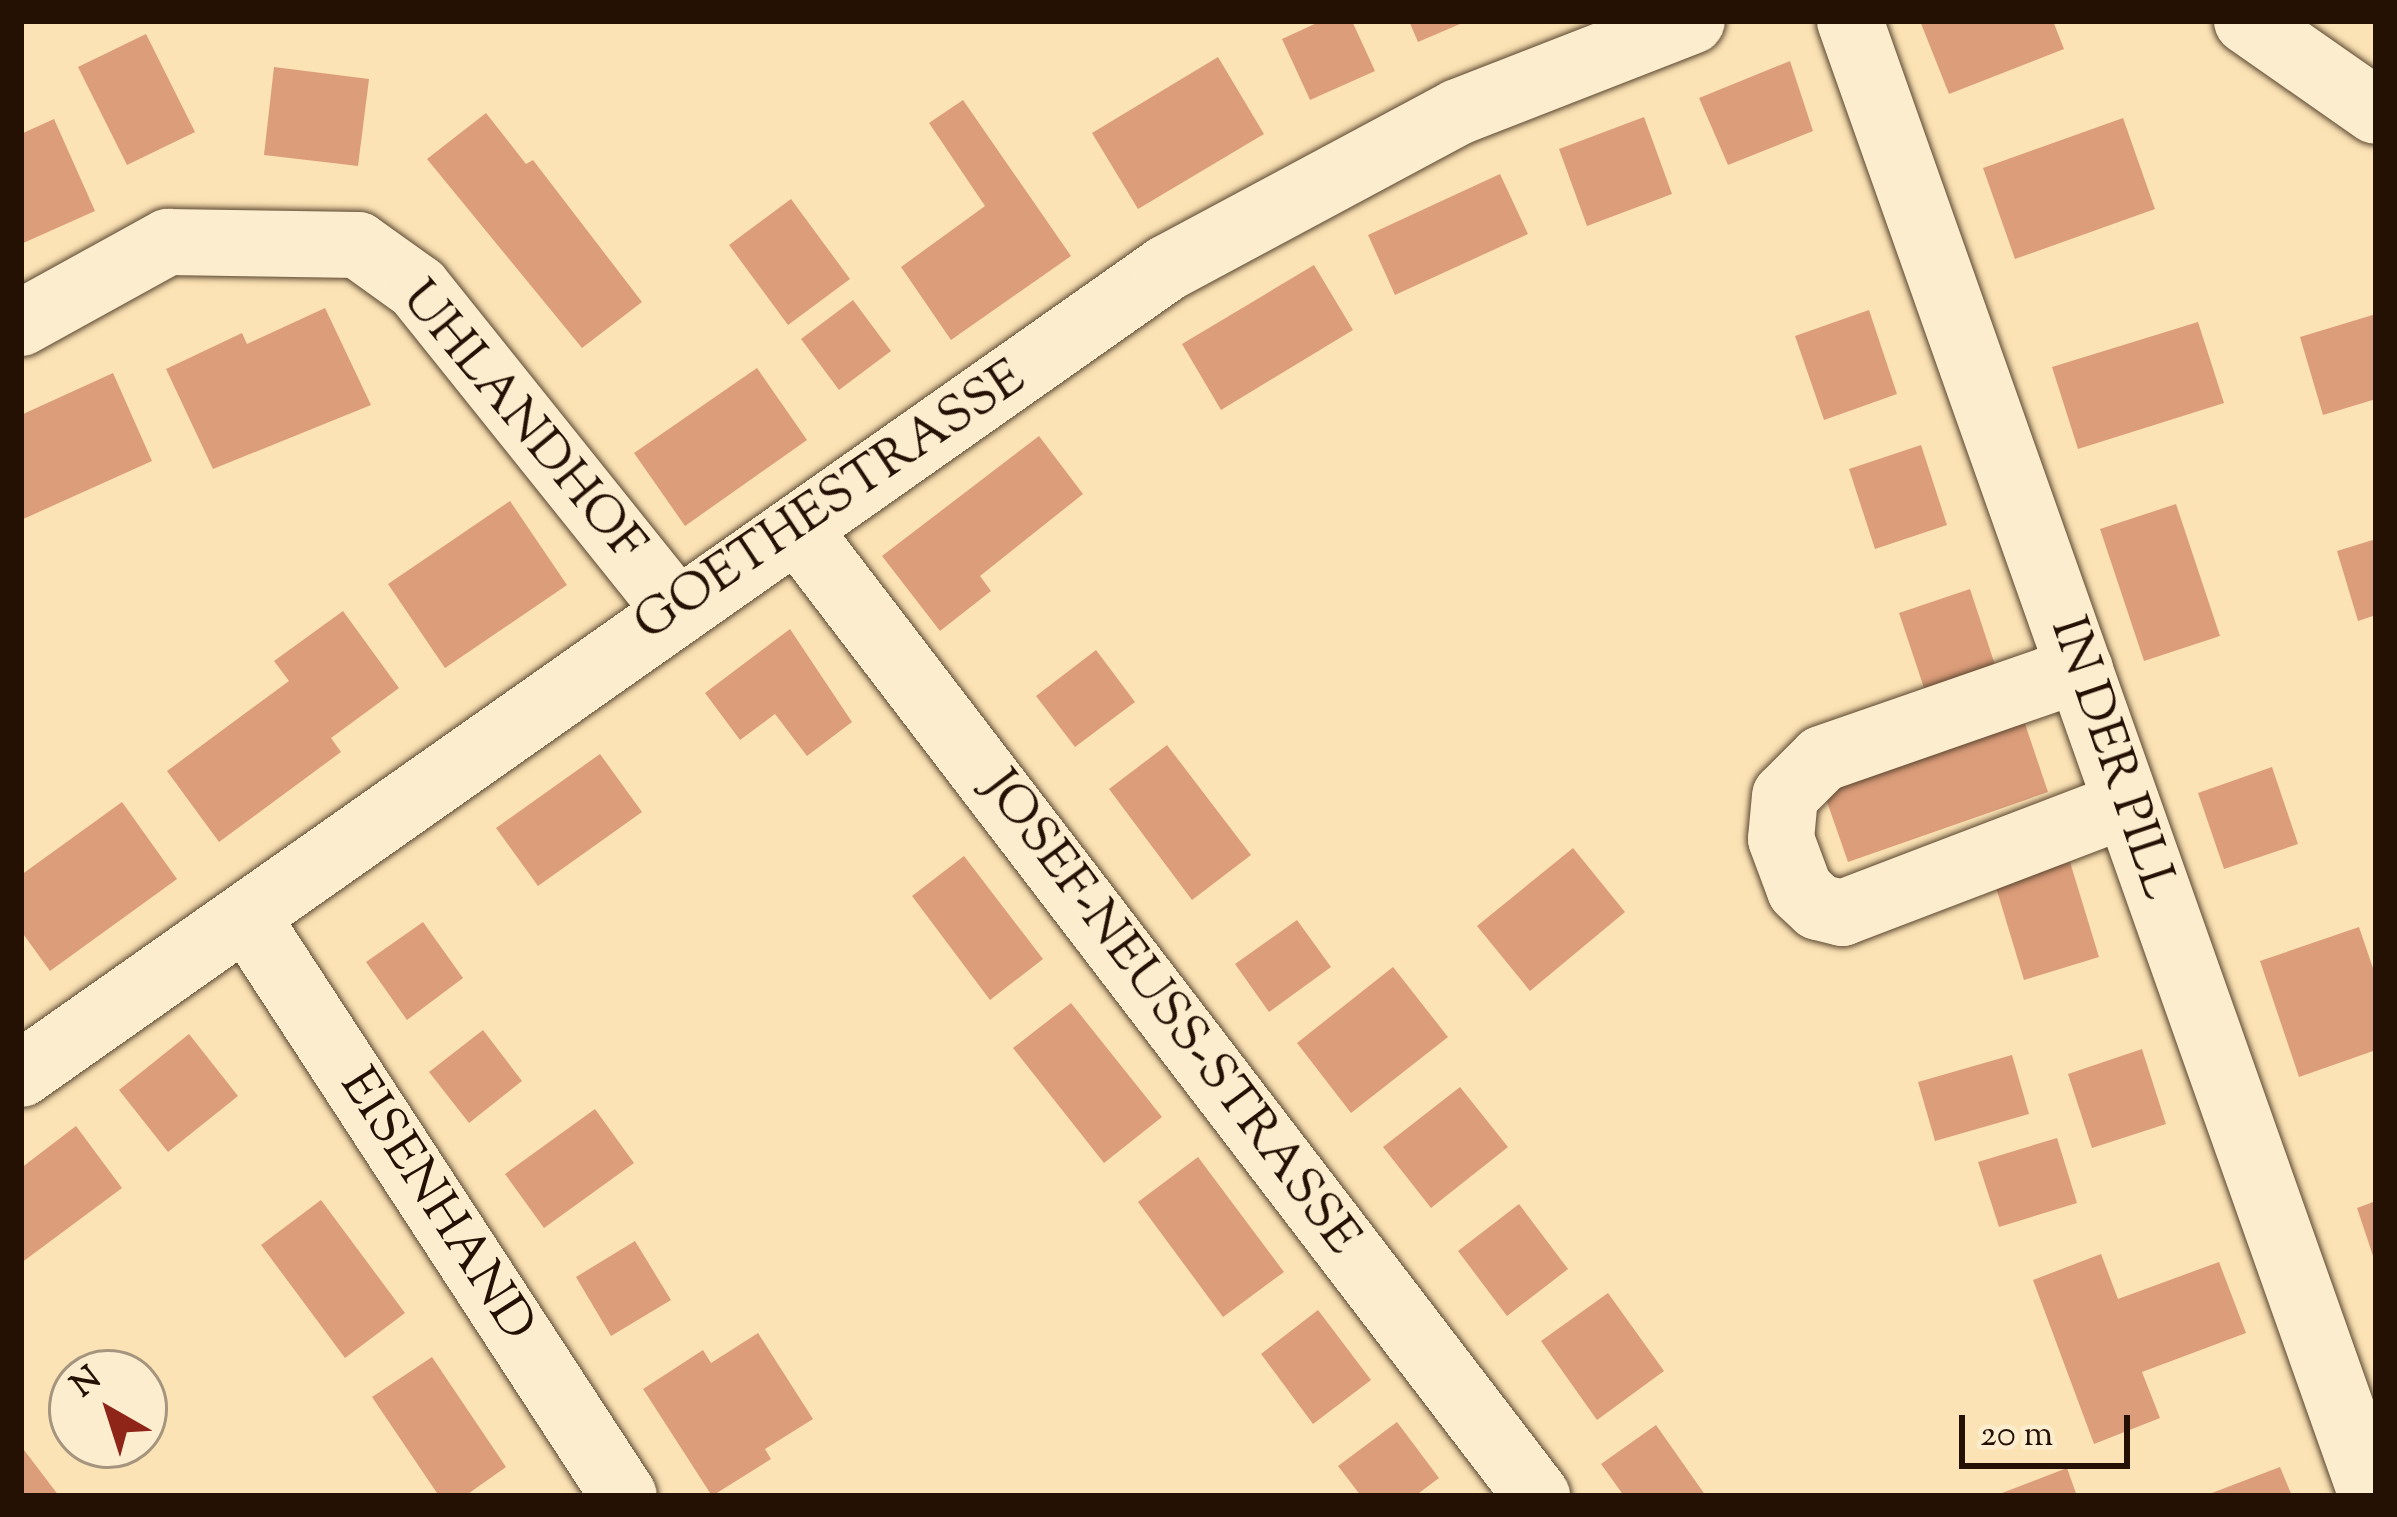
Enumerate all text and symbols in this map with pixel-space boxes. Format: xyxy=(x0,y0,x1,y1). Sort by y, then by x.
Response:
street label: UHLANDHOF xyxy=(386,270,656,576)
street label: GOETHESTRASSE xyxy=(624,350,1038,656)
street label: IN DER PILL xyxy=(2034,610,2188,908)
street label: JOSEF-NEUSS-STRASSE xyxy=(967,760,1371,1268)
street label: EISENHAND xyxy=(324,1058,546,1354)
north arrow xyxy=(48,1349,168,1469)
text: N xyxy=(62,1356,113,1410)
scale bar xyxy=(1965,1391,2136,1465)
text: 20 m xyxy=(1980,1410,2053,1462)

